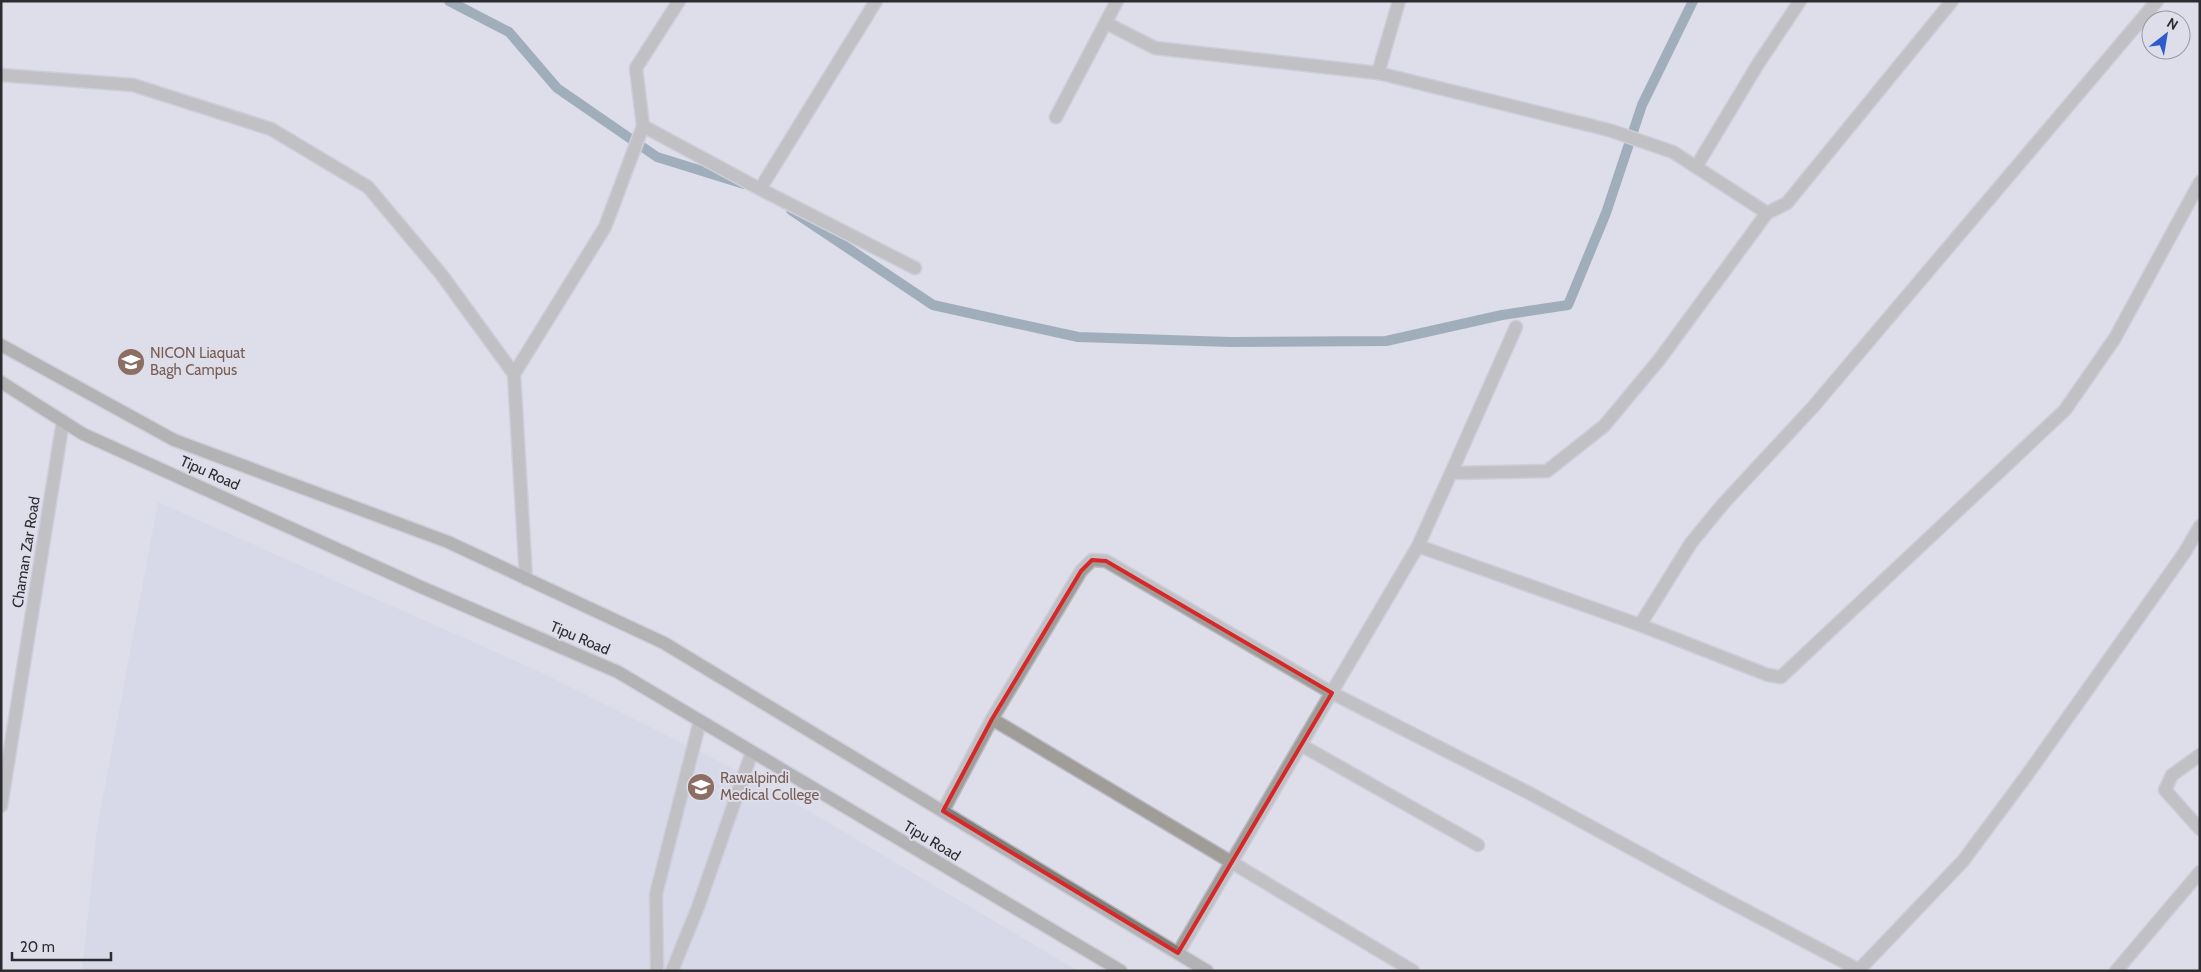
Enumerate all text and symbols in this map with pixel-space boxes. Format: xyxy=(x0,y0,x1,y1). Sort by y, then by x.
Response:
north arrow xyxy=(2141,10,2191,60)
text: N xyxy=(2164,14,2182,34)
place label: NICON Liaquat Bagh Campus xyxy=(150,344,245,379)
school or university icon: NICON Liaquat Bagh Campus xyxy=(116,347,146,377)
street label: Tipu Road xyxy=(177,452,243,494)
street label: Chaman Zar Road xyxy=(8,495,44,609)
street label: Tipu Road xyxy=(547,617,613,659)
place label: Rawalpindi Medical College xyxy=(720,769,820,804)
school or university icon: Rawalpindi Medical College xyxy=(686,772,716,802)
street label: Tipu Road xyxy=(900,817,964,865)
scale bar xyxy=(12,930,111,962)
text: 20 m xyxy=(20,938,55,956)

